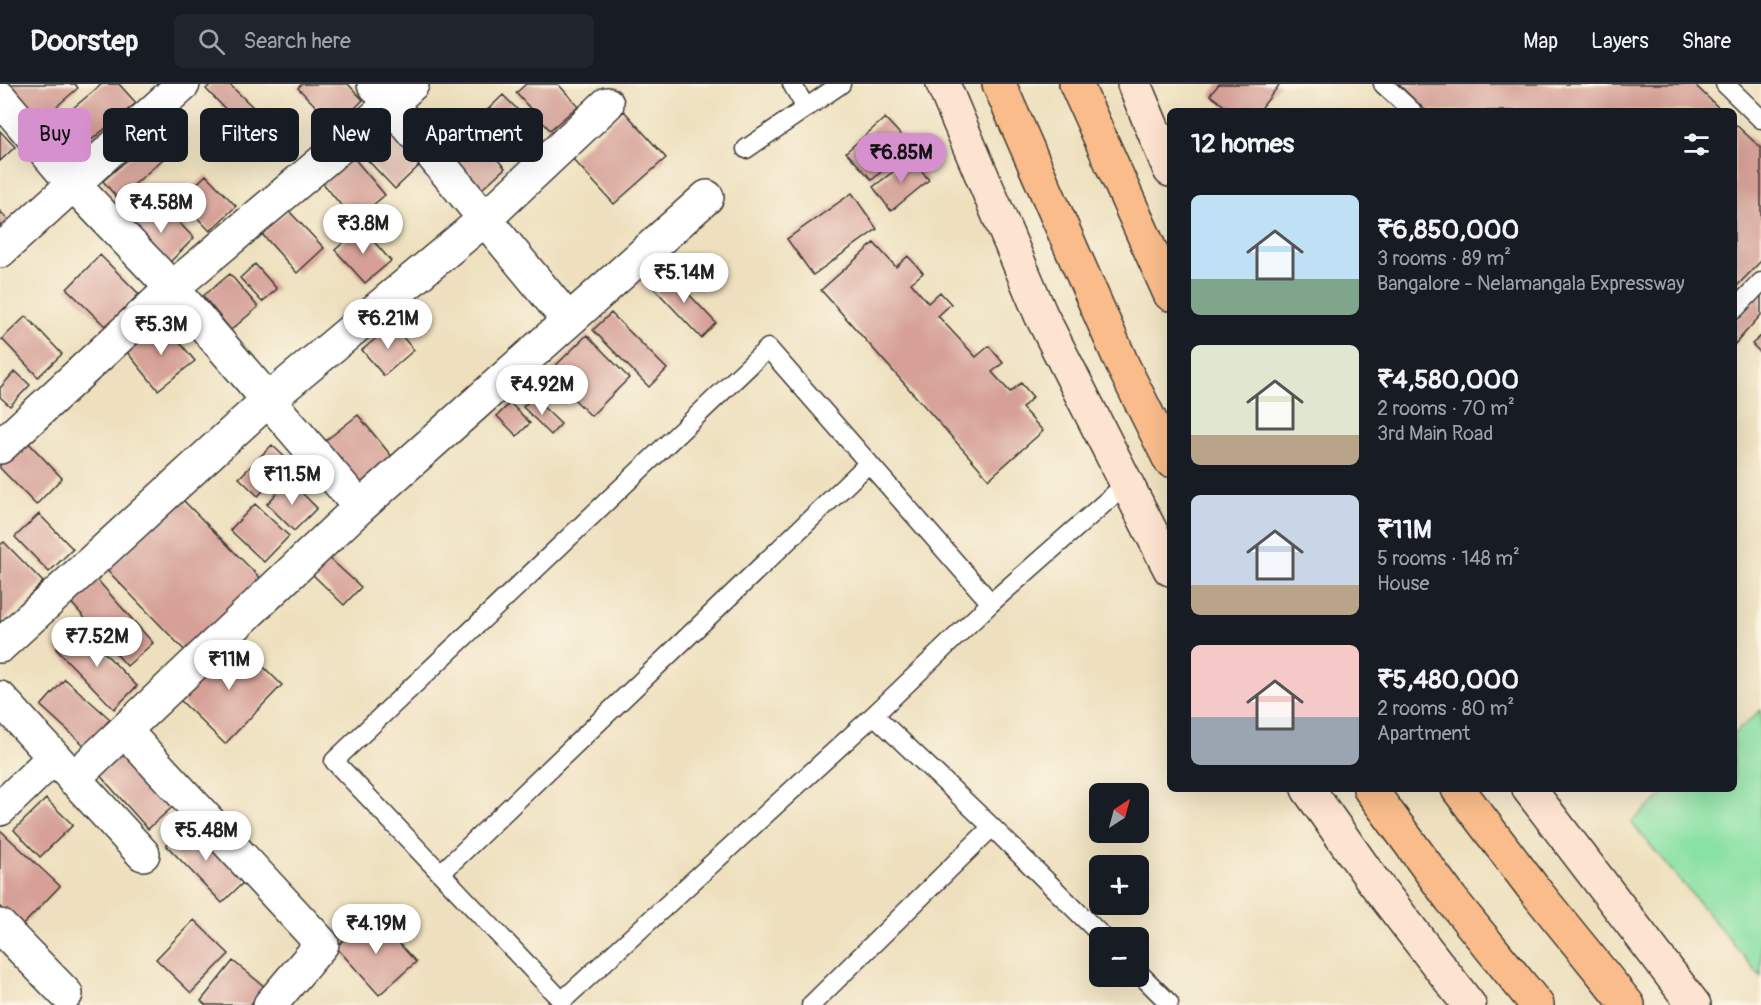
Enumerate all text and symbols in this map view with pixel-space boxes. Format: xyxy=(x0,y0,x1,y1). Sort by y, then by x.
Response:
search box xyxy=(174,14,594,68)
text: Doorstep xyxy=(30,24,138,59)
icon: search xyxy=(195,25,228,58)
text: Search here xyxy=(243,27,351,55)
text: Map xyxy=(1523,28,1558,55)
text: Layers xyxy=(1591,28,1649,55)
text: Share xyxy=(1682,28,1731,55)
chip: Buy xyxy=(18,108,91,162)
chip: Rent xyxy=(103,108,188,162)
chip: Filters xyxy=(200,108,299,162)
chip: New xyxy=(311,108,391,162)
chip: Apartment xyxy=(403,108,543,162)
text: 12 homes xyxy=(1191,128,1294,160)
icon: filters xyxy=(1680,128,1713,161)
pin: ₹6.85M xyxy=(852,133,950,184)
text: ₹6.85M xyxy=(869,140,933,165)
pin: ₹4.58M xyxy=(112,183,210,234)
text: ₹4.58M xyxy=(129,190,193,215)
pin: ₹3.8M xyxy=(321,204,405,255)
text: ₹3.8M xyxy=(337,211,389,236)
text: ₹6,850,000 xyxy=(1377,214,1519,246)
icon: home xyxy=(1239,219,1311,291)
text: 3 rooms · 89 m² xyxy=(1377,246,1511,271)
pin: ₹5.14M xyxy=(635,253,733,304)
text: ₹5.14M xyxy=(653,260,715,285)
text: Bangalore - Nelamangala Expressway xyxy=(1377,271,1685,296)
pin: ₹6.21M xyxy=(339,299,437,350)
pin: ₹5.3M xyxy=(119,305,203,356)
text: ₹6.21M xyxy=(357,306,419,331)
text: ₹5.3M xyxy=(135,312,187,337)
text: ₹4,580,000 xyxy=(1377,364,1519,396)
pin: ₹4.92M xyxy=(493,365,591,416)
icon: home xyxy=(1239,369,1311,441)
text: ₹4.92M xyxy=(510,372,574,397)
text: 2 rooms · 70 m² xyxy=(1377,396,1515,421)
text: 3rd Main Road xyxy=(1377,421,1493,446)
pin: ₹11.5M xyxy=(243,455,341,506)
text: ₹11.5M xyxy=(263,462,321,487)
text: ₹11M xyxy=(1377,514,1432,546)
icon: home xyxy=(1239,519,1311,591)
text: 5 rooms · 148 m² xyxy=(1377,546,1520,571)
text: House xyxy=(1377,571,1429,596)
pin: ₹7.52M xyxy=(48,617,146,668)
text: ₹7.52M xyxy=(65,624,129,649)
pin: ₹11M xyxy=(193,640,265,691)
text: ₹11M xyxy=(208,647,250,672)
text: ₹5,480,000 xyxy=(1377,664,1519,696)
icon: home xyxy=(1239,669,1311,741)
text: 2 rooms · 80 m² xyxy=(1377,696,1514,721)
text: Apartment xyxy=(1377,721,1470,746)
north arrow xyxy=(1089,783,1149,843)
map controls xyxy=(1089,783,1149,987)
pin: ₹5.48M xyxy=(157,811,255,862)
text: ₹5.48M xyxy=(174,818,238,843)
button: + xyxy=(1089,855,1149,915)
pin: ₹4.19M xyxy=(327,904,425,955)
text: ₹4.19M xyxy=(346,911,406,936)
button: − xyxy=(1089,927,1149,987)

